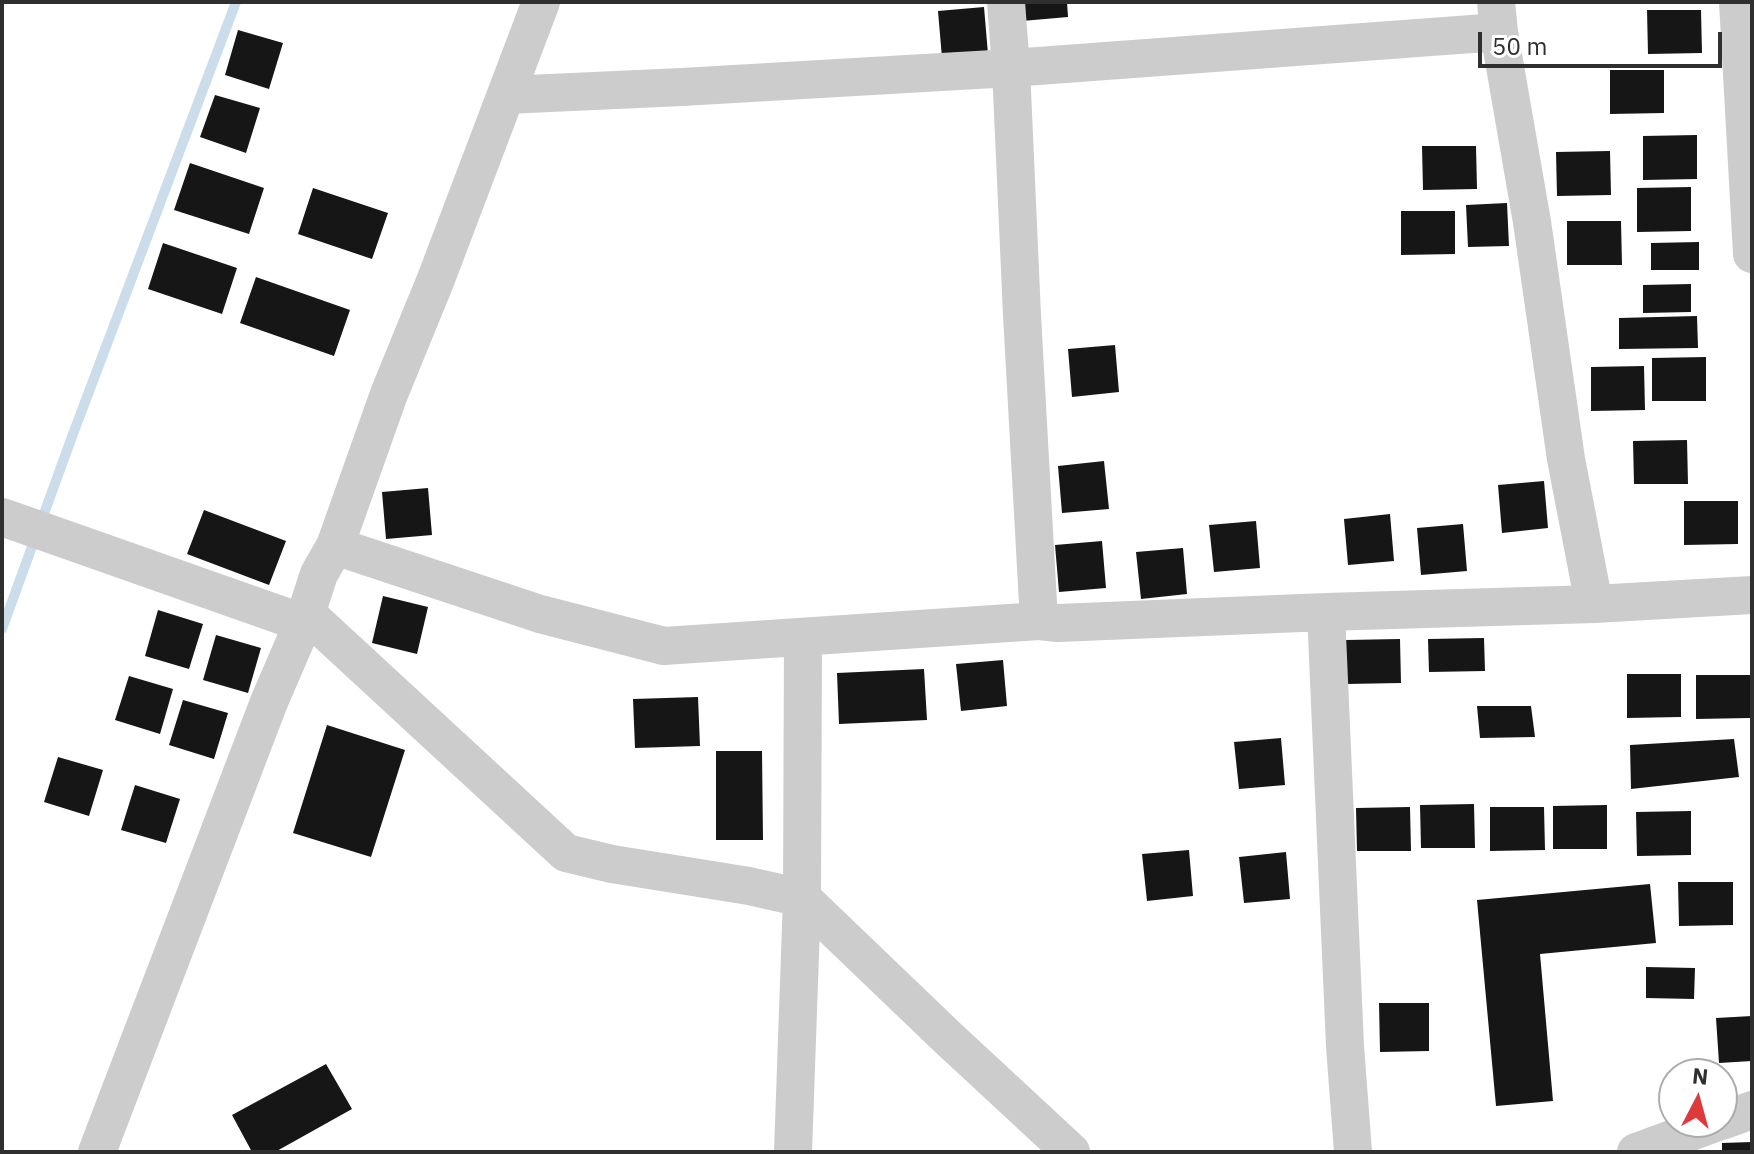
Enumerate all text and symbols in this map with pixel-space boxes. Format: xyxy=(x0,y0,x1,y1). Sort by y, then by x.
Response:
scale bar xyxy=(1482,16,1726,66)
text: 50 m xyxy=(1492,30,1547,62)
north arrow xyxy=(1658,1058,1738,1138)
text: N xyxy=(1691,1060,1710,1091)

